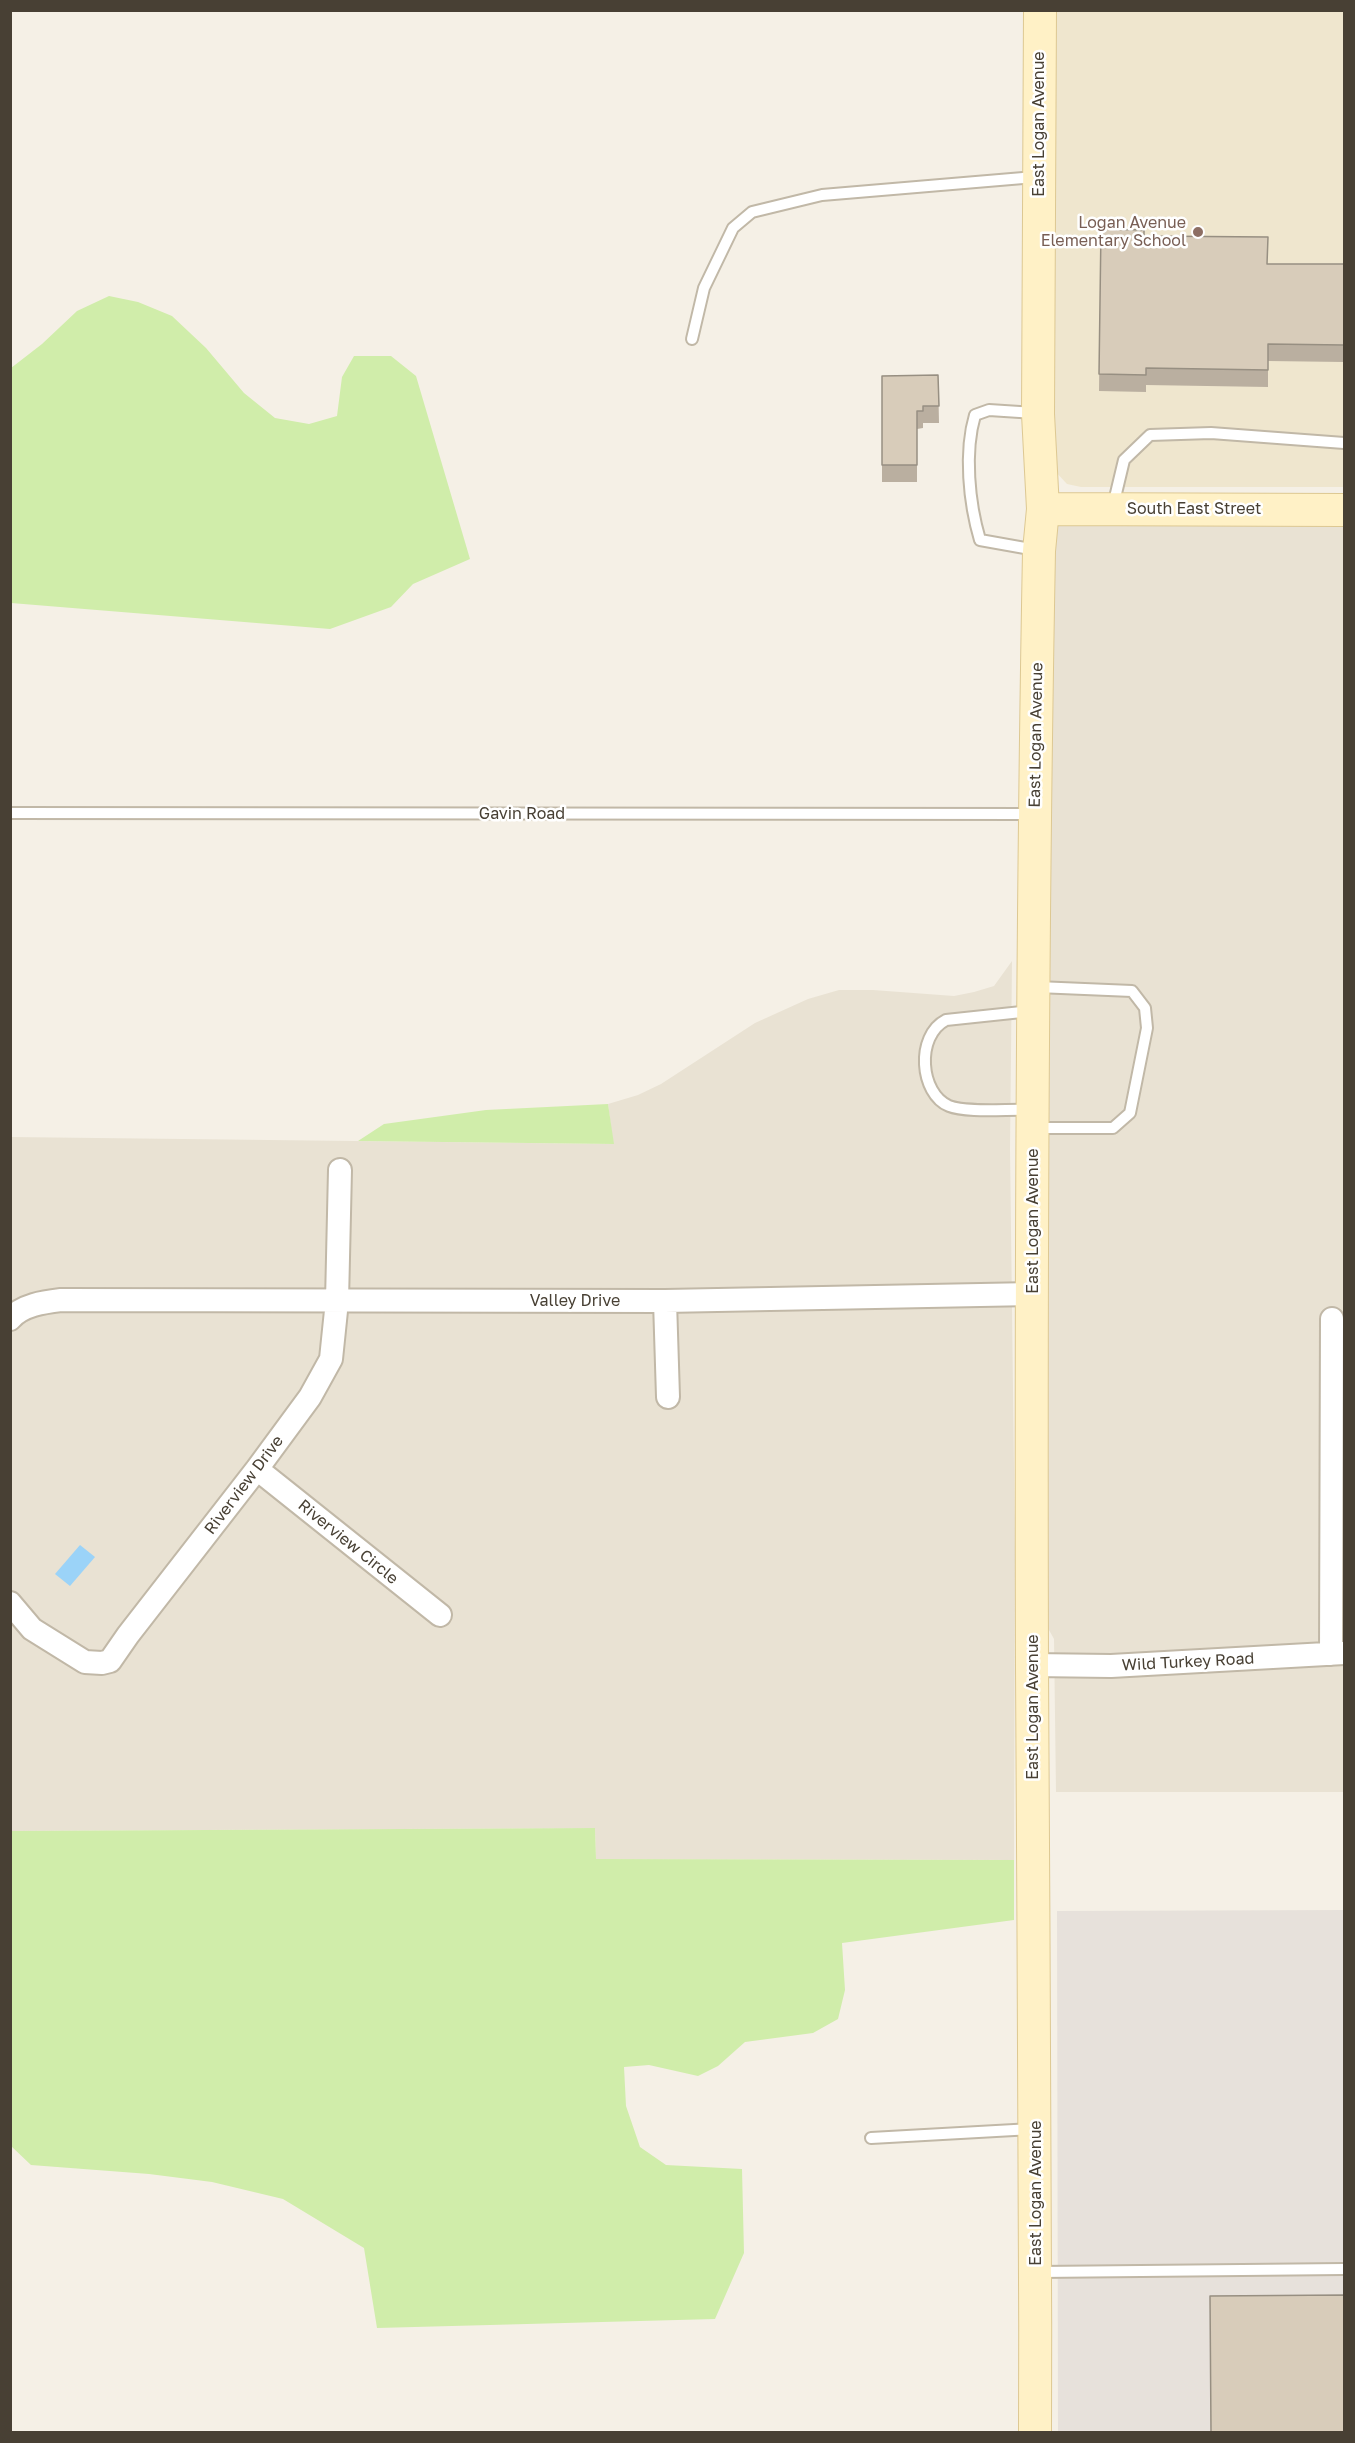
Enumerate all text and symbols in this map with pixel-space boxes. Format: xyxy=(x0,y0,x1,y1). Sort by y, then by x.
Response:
street label: East Logan Avenue xyxy=(1029,51,1049,197)
place label: Logan Avenue Elementary School xyxy=(1041,213,1186,251)
marker: Logan Avenue Elementary School xyxy=(1191,225,1205,239)
street label: South East Street xyxy=(1127,499,1261,519)
street label: East Logan Avenue xyxy=(1025,662,1047,808)
street label: Gavin Road xyxy=(479,804,565,824)
street label: East Logan Avenue xyxy=(1023,1148,1043,1294)
street label: Valley Drive xyxy=(530,1291,620,1311)
street label: Riverview Drive xyxy=(201,1432,287,1538)
street label: Riverview Circle xyxy=(294,1496,402,1588)
street label: East Logan Avenue xyxy=(1023,1634,1043,1780)
street label: Wild Turkey Road xyxy=(1121,1649,1255,1675)
street label: East Logan Avenue xyxy=(1026,2120,1046,2266)

